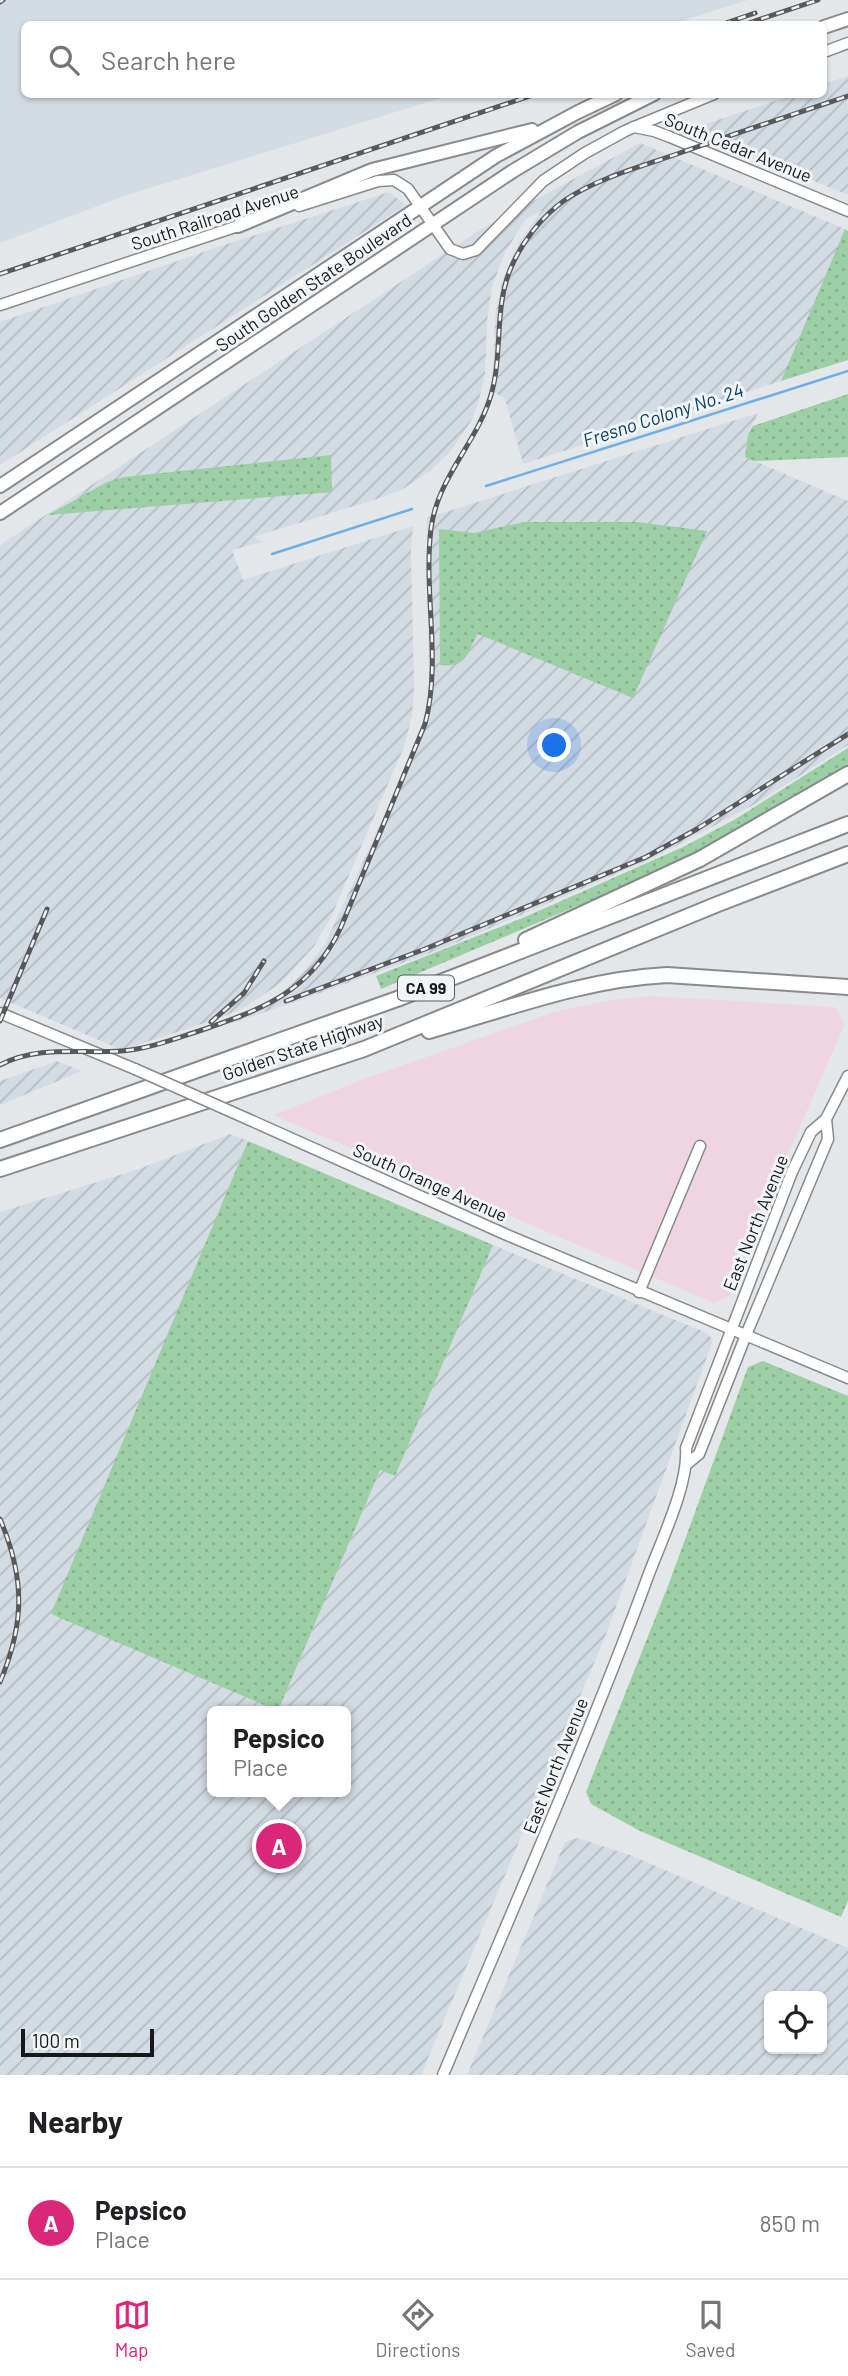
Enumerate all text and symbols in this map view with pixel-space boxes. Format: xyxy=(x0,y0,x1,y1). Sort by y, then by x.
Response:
search box xyxy=(21,21,827,98)
icon: search xyxy=(45,41,83,79)
text: Search here xyxy=(101,44,236,75)
street label: South Cedar Avenue xyxy=(662,108,815,187)
street label: South Railroad Avenue xyxy=(128,180,301,255)
street label: South Golden State Boulevard xyxy=(211,208,415,356)
water label: Fresno Colony No. 24 xyxy=(580,378,746,451)
your location xyxy=(537,728,571,762)
road number: CA 99 xyxy=(398,976,454,1000)
street label: Golden State Highway xyxy=(219,1009,386,1085)
street label: South Orange Avenue xyxy=(350,1138,511,1226)
street label: East North Avenue xyxy=(718,1151,792,1294)
street label: East North Avenue xyxy=(518,1694,592,1837)
popup xyxy=(207,1706,351,1797)
text: Pepsico xyxy=(233,1722,325,1753)
text: Place xyxy=(233,1753,288,1781)
pin: A xyxy=(256,1820,302,1872)
map controls xyxy=(764,1991,827,2054)
button: locate xyxy=(764,1991,827,2054)
scale bar xyxy=(21,2026,154,2058)
text: 100 m xyxy=(32,2029,80,2052)
text: Nearby xyxy=(28,2103,123,2139)
text: Pepsico xyxy=(95,2194,187,2225)
text: A xyxy=(43,2209,59,2237)
text: 850 m xyxy=(760,2209,820,2237)
text: Place xyxy=(95,2225,150,2253)
tab: Map xyxy=(113,2296,151,2361)
tab: Directions xyxy=(376,2296,461,2361)
tab: Saved xyxy=(686,2296,735,2361)

